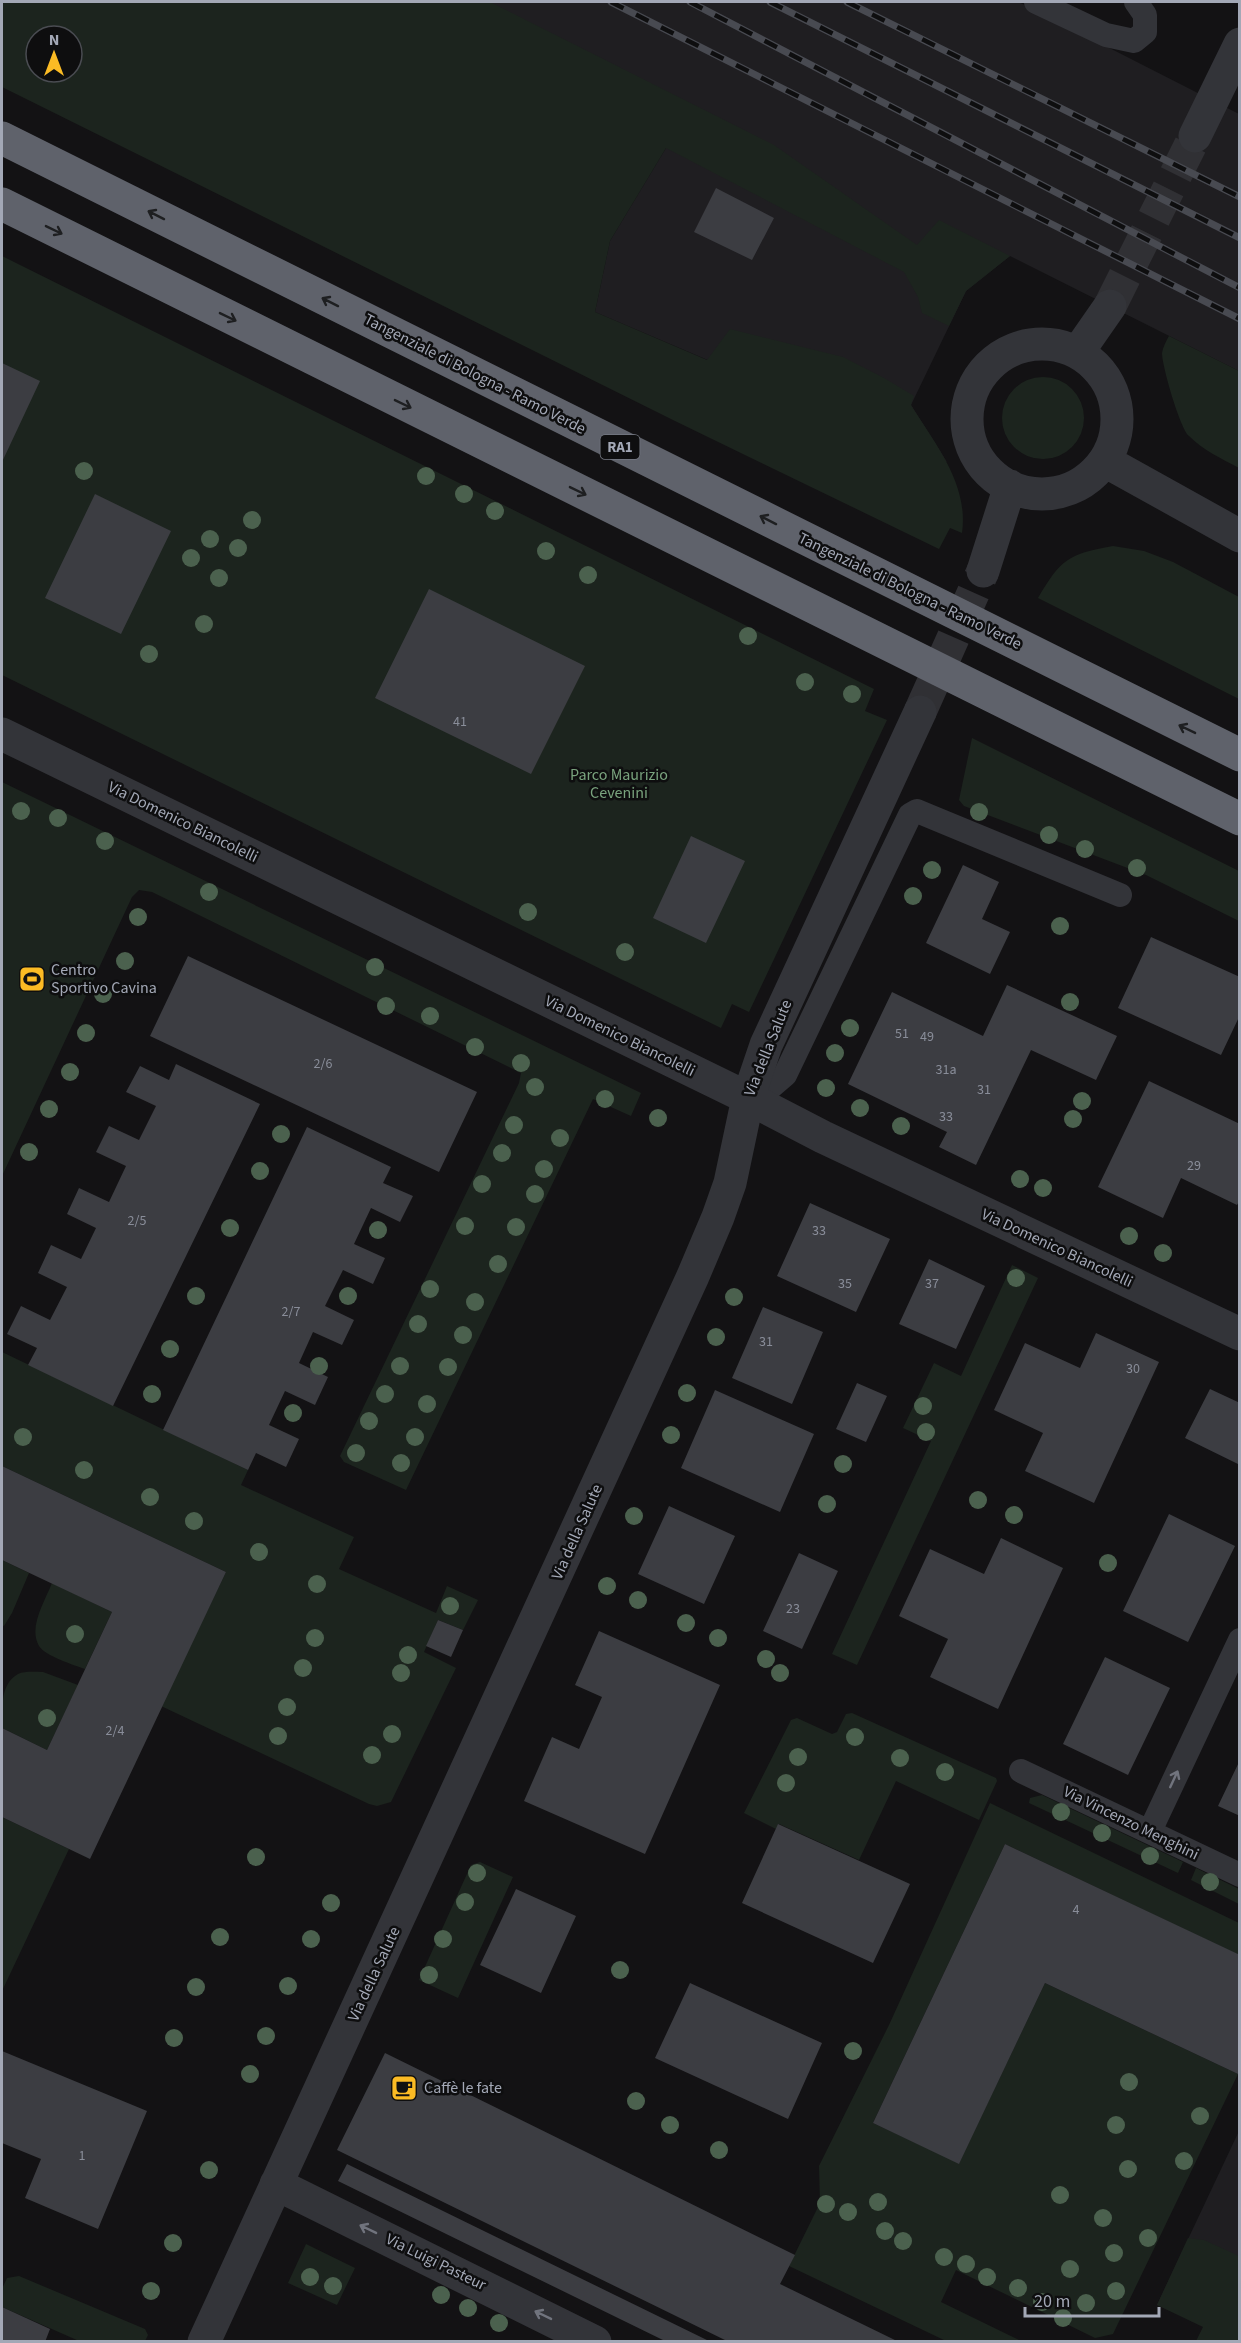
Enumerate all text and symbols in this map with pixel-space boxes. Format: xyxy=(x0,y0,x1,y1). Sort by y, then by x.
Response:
north arrow xyxy=(24,24,84,84)
text: N xyxy=(49,29,59,51)
one-way arrow xyxy=(148,209,165,221)
one-way arrow xyxy=(44,225,62,236)
one-way arrow xyxy=(322,296,340,307)
street label: Tangenziale di Bologna - Ramo Verde xyxy=(360,308,590,440)
one-way arrow xyxy=(219,311,237,323)
one-way arrow xyxy=(394,398,412,410)
road number: RA1 xyxy=(600,435,640,459)
one-way arrow xyxy=(568,485,586,497)
one-way arrow xyxy=(759,514,777,526)
street label: Tangenziale di Bologna - Ramo Verde xyxy=(794,527,1026,655)
house number: 41 xyxy=(453,712,467,732)
one-way arrow xyxy=(1178,722,1196,734)
park label: Parco Maurizio Cevenini xyxy=(570,764,668,804)
street label: Via Domenico Biancolelli xyxy=(104,776,262,868)
place label: Centro Sportivo Cavina xyxy=(51,959,157,999)
sports icon: Centro Sportivo Cavina xyxy=(17,964,47,994)
street label: Via Domenico Biancolelli xyxy=(541,990,699,1082)
street label: Via della Salute xyxy=(739,996,797,1100)
house number: 51 xyxy=(895,1024,909,1044)
house number: 49 xyxy=(920,1027,934,1047)
house number: 2/6 xyxy=(314,1054,332,1074)
house number: 31a xyxy=(936,1060,956,1080)
house number: 31 xyxy=(977,1080,991,1100)
house number: 33 xyxy=(939,1107,953,1127)
house number: 29 xyxy=(1187,1156,1201,1176)
street label: Via Domenico Biancolelli xyxy=(978,1203,1136,1293)
house number: 2/5 xyxy=(128,1211,146,1231)
house number: 33 xyxy=(812,1221,826,1241)
house number: 35 xyxy=(838,1274,852,1294)
house number: 37 xyxy=(925,1274,939,1294)
house number: 2/7 xyxy=(282,1302,300,1322)
house number: 31 xyxy=(759,1332,773,1352)
house number: 30 xyxy=(1126,1359,1140,1379)
street label: Via della Salute xyxy=(546,1481,608,1583)
house number: 23 xyxy=(786,1599,800,1619)
house number: 2/4 xyxy=(106,1721,124,1741)
one-way arrow xyxy=(1169,1770,1181,1788)
street label: Via Vincenzo Menghini xyxy=(1060,1781,1202,1865)
house number: 4 xyxy=(1073,1900,1080,1920)
street label: Via della Salute xyxy=(342,1923,406,2025)
cafe icon: Caffè le fate xyxy=(389,2073,419,2103)
place label: Caffè le fate xyxy=(424,2077,502,2099)
house number: 1 xyxy=(79,2146,86,2166)
one-way arrow xyxy=(360,2222,378,2234)
street label: Via Luigi Pasteur xyxy=(382,2228,490,2296)
scale bar xyxy=(1025,2280,1158,2318)
text: 20 m xyxy=(1034,2289,1070,2314)
one-way arrow xyxy=(534,2309,552,2321)

